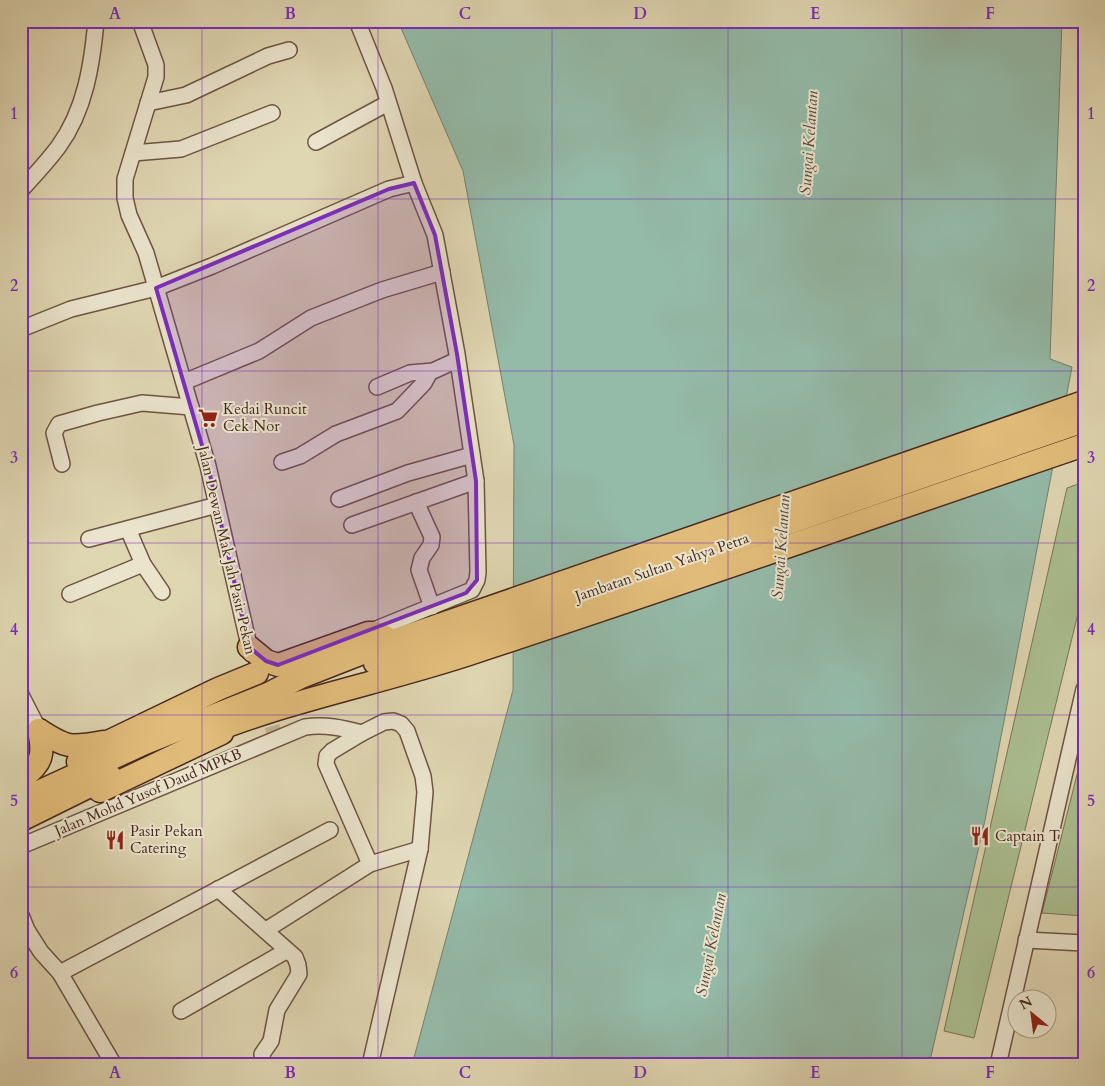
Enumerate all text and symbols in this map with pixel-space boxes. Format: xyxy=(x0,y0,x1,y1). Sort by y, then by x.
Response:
text: A xyxy=(109,3,121,25)
text: B xyxy=(284,3,296,25)
text: C xyxy=(459,3,471,25)
text: D xyxy=(633,3,647,25)
text: E xyxy=(810,3,820,25)
text: F xyxy=(985,3,995,25)
water label: Sungai Kelantan xyxy=(794,90,824,196)
text: 1 xyxy=(10,103,18,125)
text: 1 xyxy=(1087,103,1095,125)
text: 2 xyxy=(10,275,18,297)
text: 2 xyxy=(1087,275,1095,297)
place label: Kedai Runcit Cek Nor xyxy=(223,399,307,436)
supermarket icon: Kedai Runcit Cek Nor xyxy=(197,407,219,429)
street label: Jalan Dewan Mak Jah Pasir Pekan xyxy=(193,442,261,657)
text: 3 xyxy=(10,447,18,469)
text: 3 xyxy=(1087,447,1095,469)
water label: Sungai Kelantan xyxy=(766,494,796,600)
street label: Jambatan Sultan Yahya Petra xyxy=(571,528,752,607)
text: 4 xyxy=(10,619,18,641)
text: 4 xyxy=(1087,619,1095,641)
street label: Jalan Mohd Yusof Daud MPKB xyxy=(50,743,245,841)
text: 5 xyxy=(10,790,18,812)
text: 5 xyxy=(1087,790,1095,812)
place label: Pasir Pekan Catering xyxy=(130,821,203,858)
restaurant icon: Captain T xyxy=(969,825,991,847)
place label: Captain T xyxy=(995,826,1060,846)
restaurant icon: Pasir Pekan Catering xyxy=(104,829,126,851)
water label: Sungai Kelantan xyxy=(690,891,732,998)
text: 6 xyxy=(10,962,18,984)
text: 6 xyxy=(1087,962,1095,984)
north arrow xyxy=(1008,988,1058,1038)
text: N xyxy=(1016,992,1036,1014)
text: A xyxy=(109,1062,121,1084)
text: B xyxy=(284,1062,296,1084)
text: C xyxy=(459,1062,471,1084)
text: D xyxy=(633,1062,647,1084)
text: E xyxy=(810,1062,820,1084)
text: F xyxy=(985,1062,995,1084)

